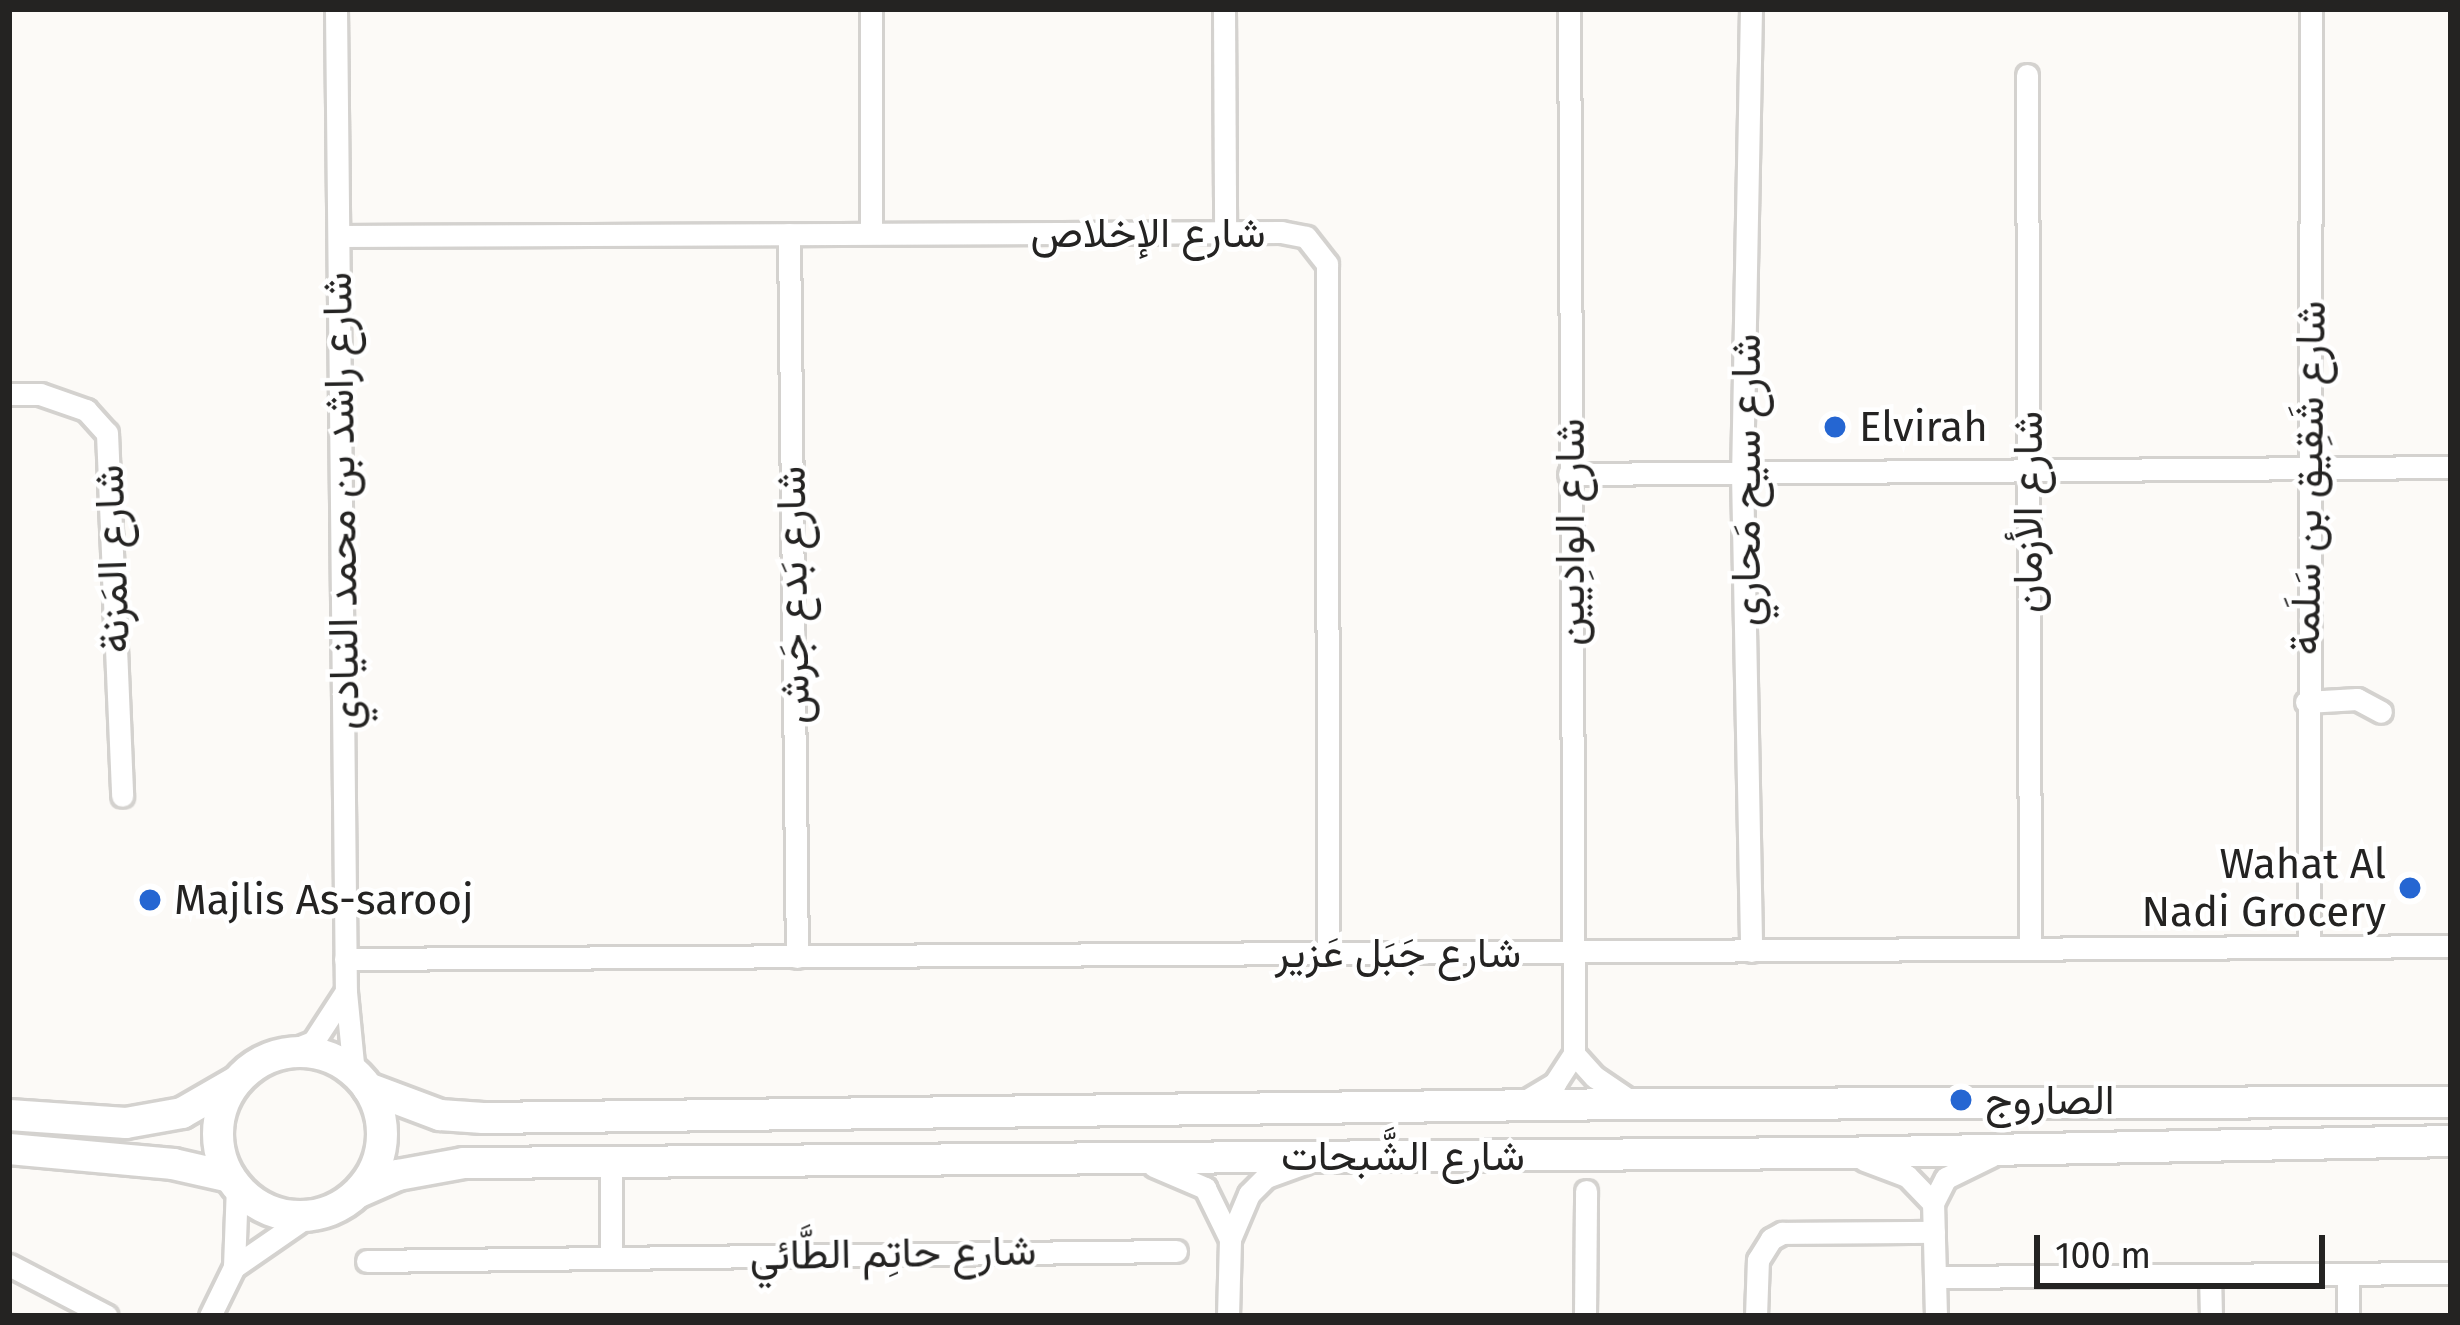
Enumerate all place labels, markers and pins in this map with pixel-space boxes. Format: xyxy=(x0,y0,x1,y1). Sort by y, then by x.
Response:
place label: Elvirah xyxy=(1859,402,1988,452)
marker: Elvirah xyxy=(1822,414,1848,440)
place label: Wahat Al Nadi Grocery xyxy=(2141,839,2386,938)
place label: Majlis As-sarooj xyxy=(174,875,474,925)
marker: Wahat Al Nadi Grocery xyxy=(2397,875,2423,901)
marker: Majlis As-sarooj xyxy=(137,887,163,913)
place label: الصاروج xyxy=(1985,1075,2114,1125)
marker: الصاروج xyxy=(1948,1087,1974,1113)

